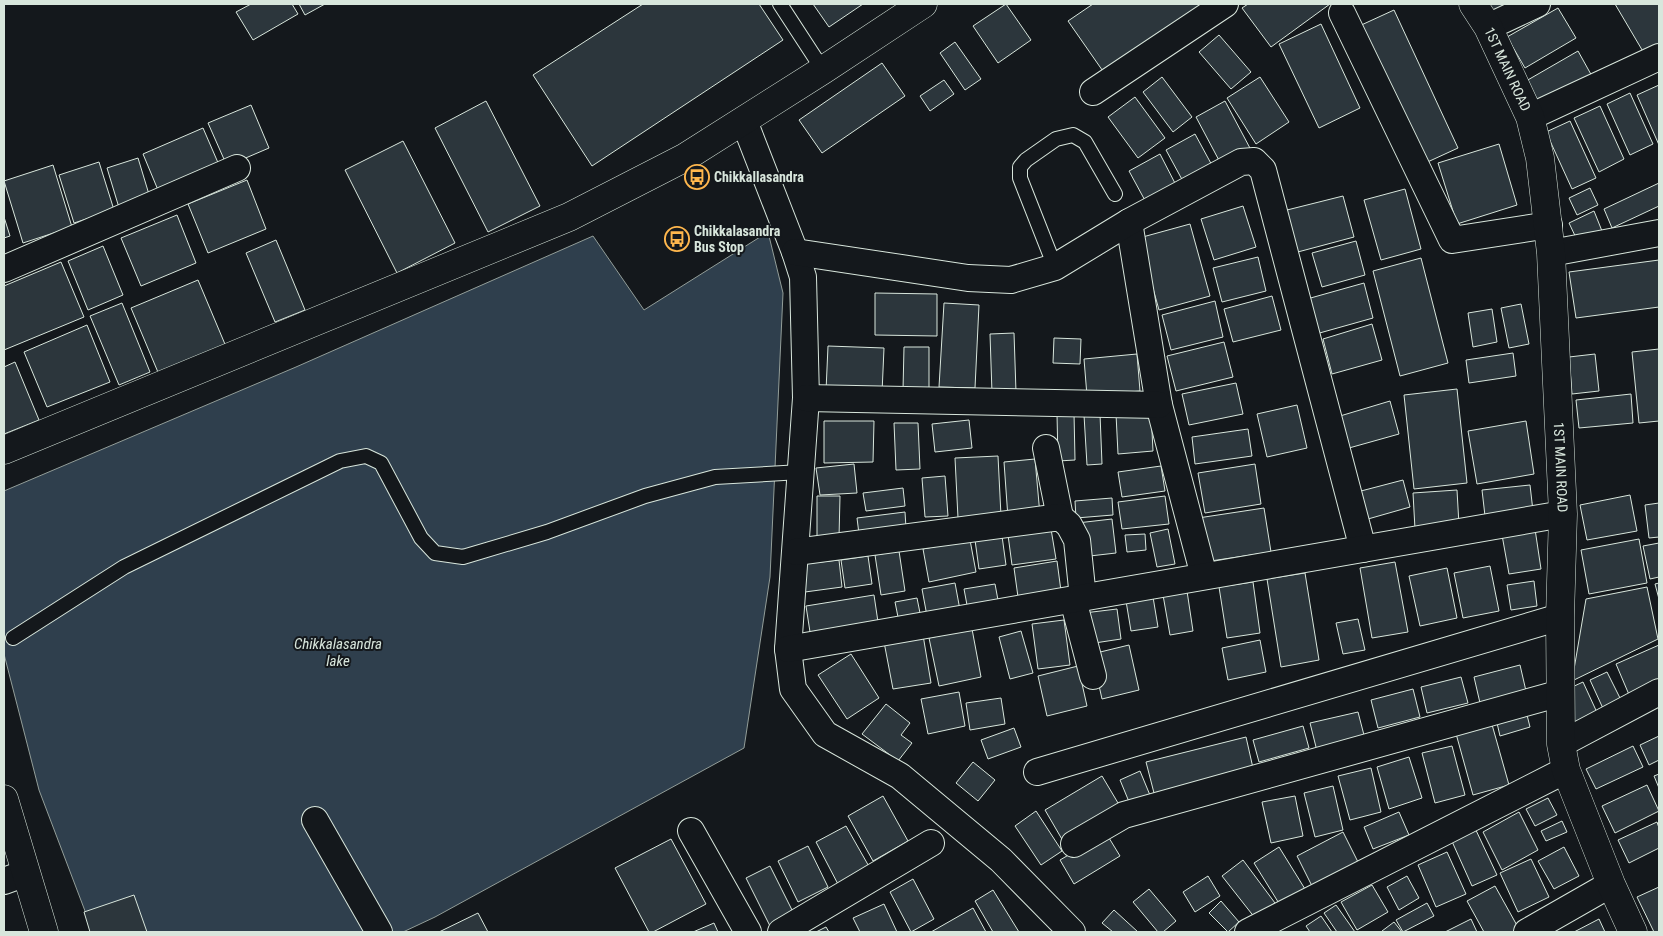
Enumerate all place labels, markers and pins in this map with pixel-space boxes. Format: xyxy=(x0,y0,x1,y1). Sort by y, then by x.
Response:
bus stop icon: Chikkallasandra xyxy=(684,164,710,190)
place label: Chikkallasandra xyxy=(714,169,804,185)
place label: Chikkalasandra Bus Stop xyxy=(694,223,781,255)
bus stop icon: Chikkalasandra Bus Stop xyxy=(664,226,690,252)

